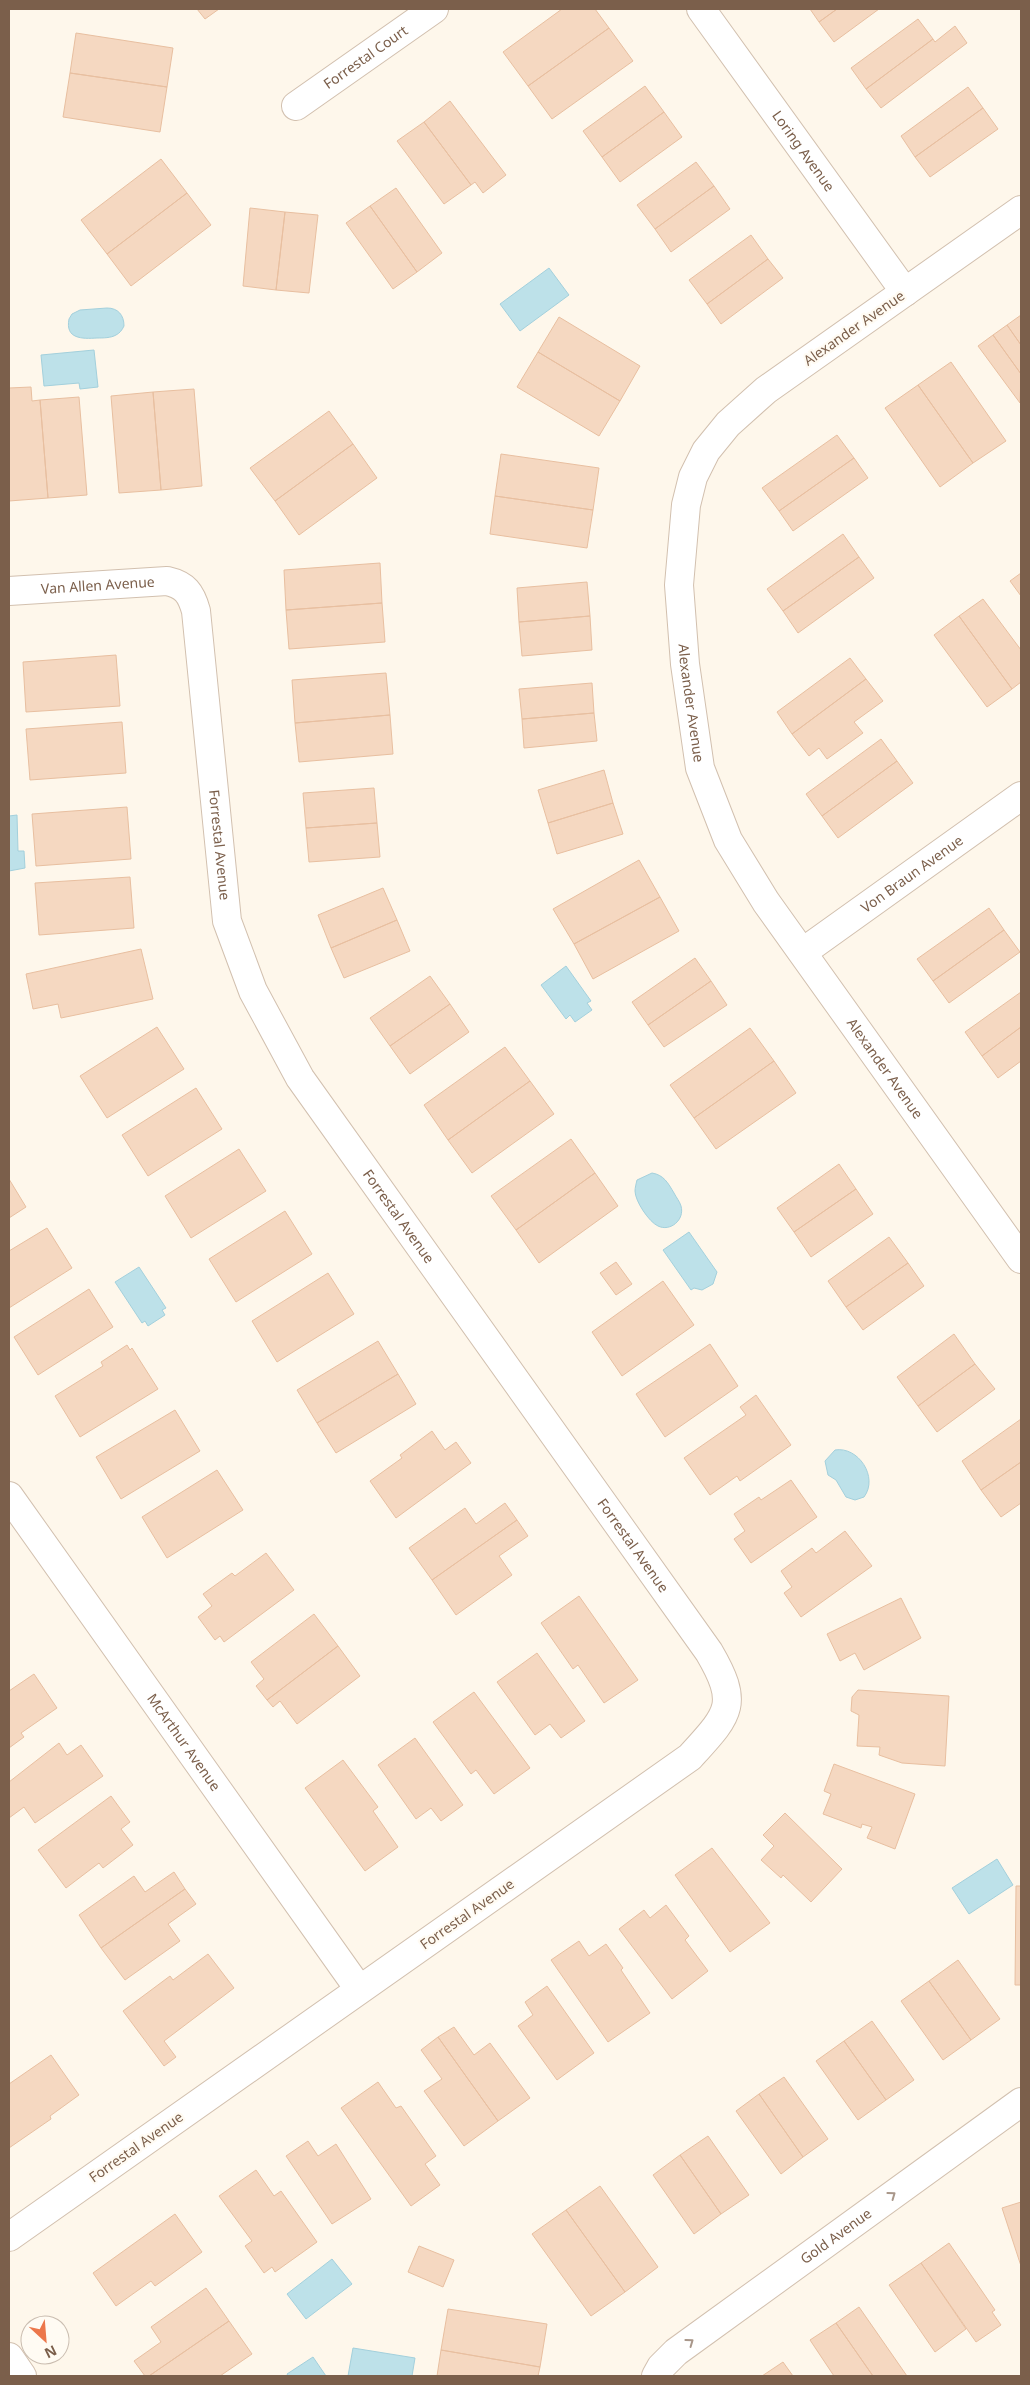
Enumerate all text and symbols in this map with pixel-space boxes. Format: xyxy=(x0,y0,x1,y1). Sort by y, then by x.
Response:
street label: Forrestal Court xyxy=(319,21,411,93)
street label: Loring Avenue xyxy=(768,106,839,195)
street label: Alexander Avenue xyxy=(799,286,908,370)
street label: Van Allen Avenue xyxy=(40,572,155,598)
street label: Alexander Avenue xyxy=(675,643,709,764)
street label: Forrestal Avenue xyxy=(205,789,235,901)
street label: Von Braun Avenue xyxy=(857,830,967,917)
street label: Alexander Avenue xyxy=(843,1014,928,1122)
street label: Forrestal Avenue xyxy=(359,1165,439,1267)
street label: Forrestal Avenue xyxy=(594,1494,674,1596)
street label: McArthur Avenue xyxy=(143,1689,225,1795)
street label: Forrestal Avenue xyxy=(416,1874,518,1953)
street label: Forrestal Avenue xyxy=(85,2107,187,2186)
one-way arrow xyxy=(886,2193,895,2201)
street label: Gold Avenue xyxy=(796,2203,875,2268)
north arrow xyxy=(20,2315,70,2365)
one-way arrow xyxy=(684,2339,694,2348)
text: N xyxy=(42,2341,60,2363)

